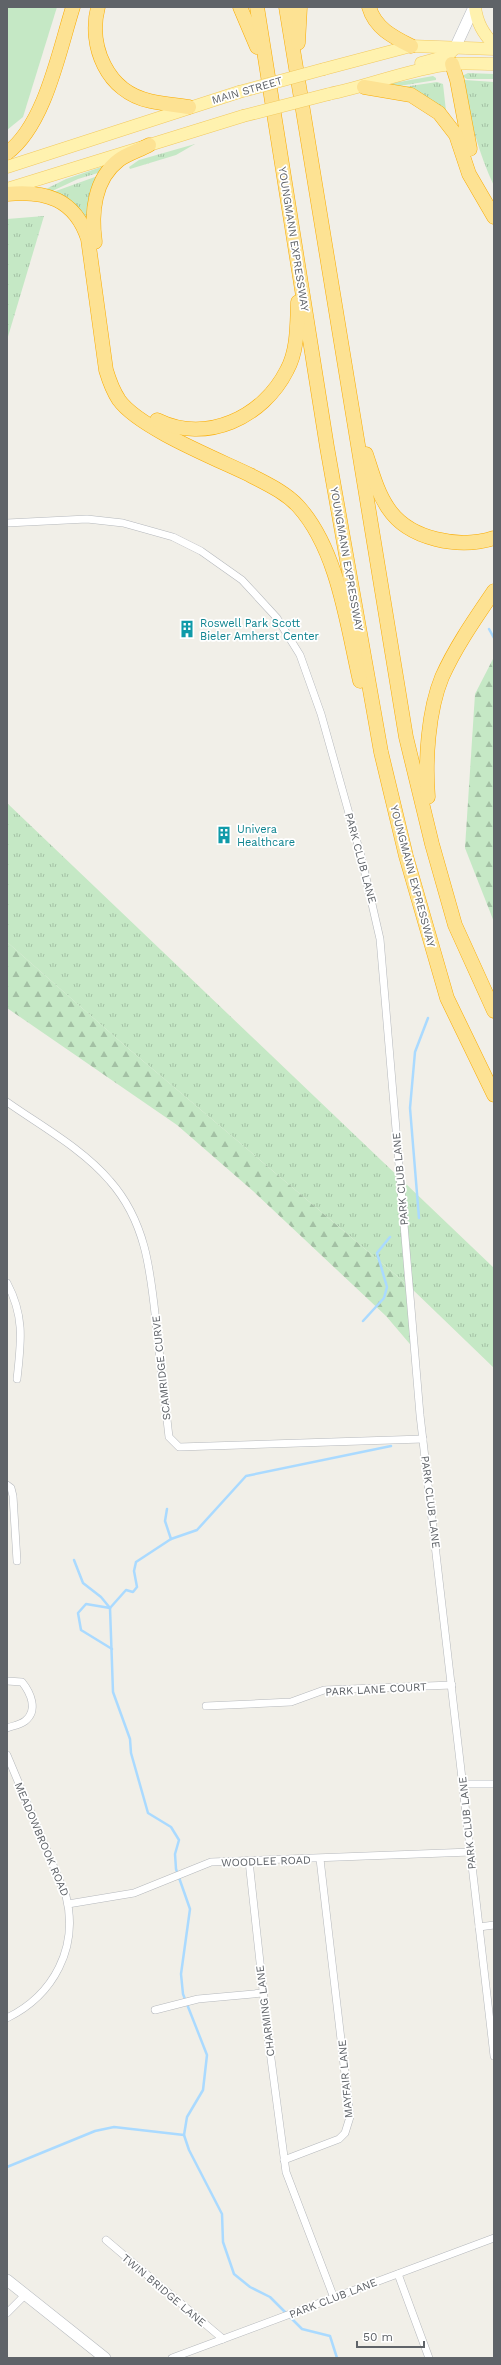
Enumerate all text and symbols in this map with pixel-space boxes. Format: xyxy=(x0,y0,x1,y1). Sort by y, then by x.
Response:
street label: MAIN STREET xyxy=(210,74,284,107)
street label: YOUNGMANN EXPRESSWAY xyxy=(276,166,311,313)
street label: YOUNGMANN EXPRESSWAY xyxy=(327,486,366,633)
place label: Roswell Park Scott Bieler Amherst Center xyxy=(200,617,320,643)
building icon: Roswell Park Scott Bieler Amherst Center xyxy=(177,619,197,639)
street label: YOUNGMANN EXPRESSWAY xyxy=(387,804,438,949)
street label: PARK CLUB LANE xyxy=(342,811,379,905)
place label: Univera Healthcare xyxy=(237,823,295,849)
building icon: Univera Healthcare xyxy=(214,825,234,845)
street label: PARK CLUB LANE xyxy=(390,1132,411,1226)
street label: SCAMRIDGE CURVE xyxy=(150,1315,173,1421)
street label: PARK CLUB LANE xyxy=(418,1455,443,1549)
street label: PARK LANE COURT xyxy=(325,1680,427,1699)
street label: PARK CLUB LANE xyxy=(456,1776,479,1870)
street label: MEADOWBROOK ROAD xyxy=(12,1780,71,1898)
street label: WOODLEE ROAD xyxy=(221,1853,311,1870)
street label: CHARMING LANE xyxy=(253,1965,278,2057)
street label: MAYFAIR LANE xyxy=(336,2039,355,2119)
street label: TWIN BRIDGE LANE xyxy=(119,2251,208,2329)
street label: PARK CLUB LANE xyxy=(287,2276,379,2321)
scale bar xyxy=(357,2323,424,2349)
text: 50 m xyxy=(363,2330,393,2344)

